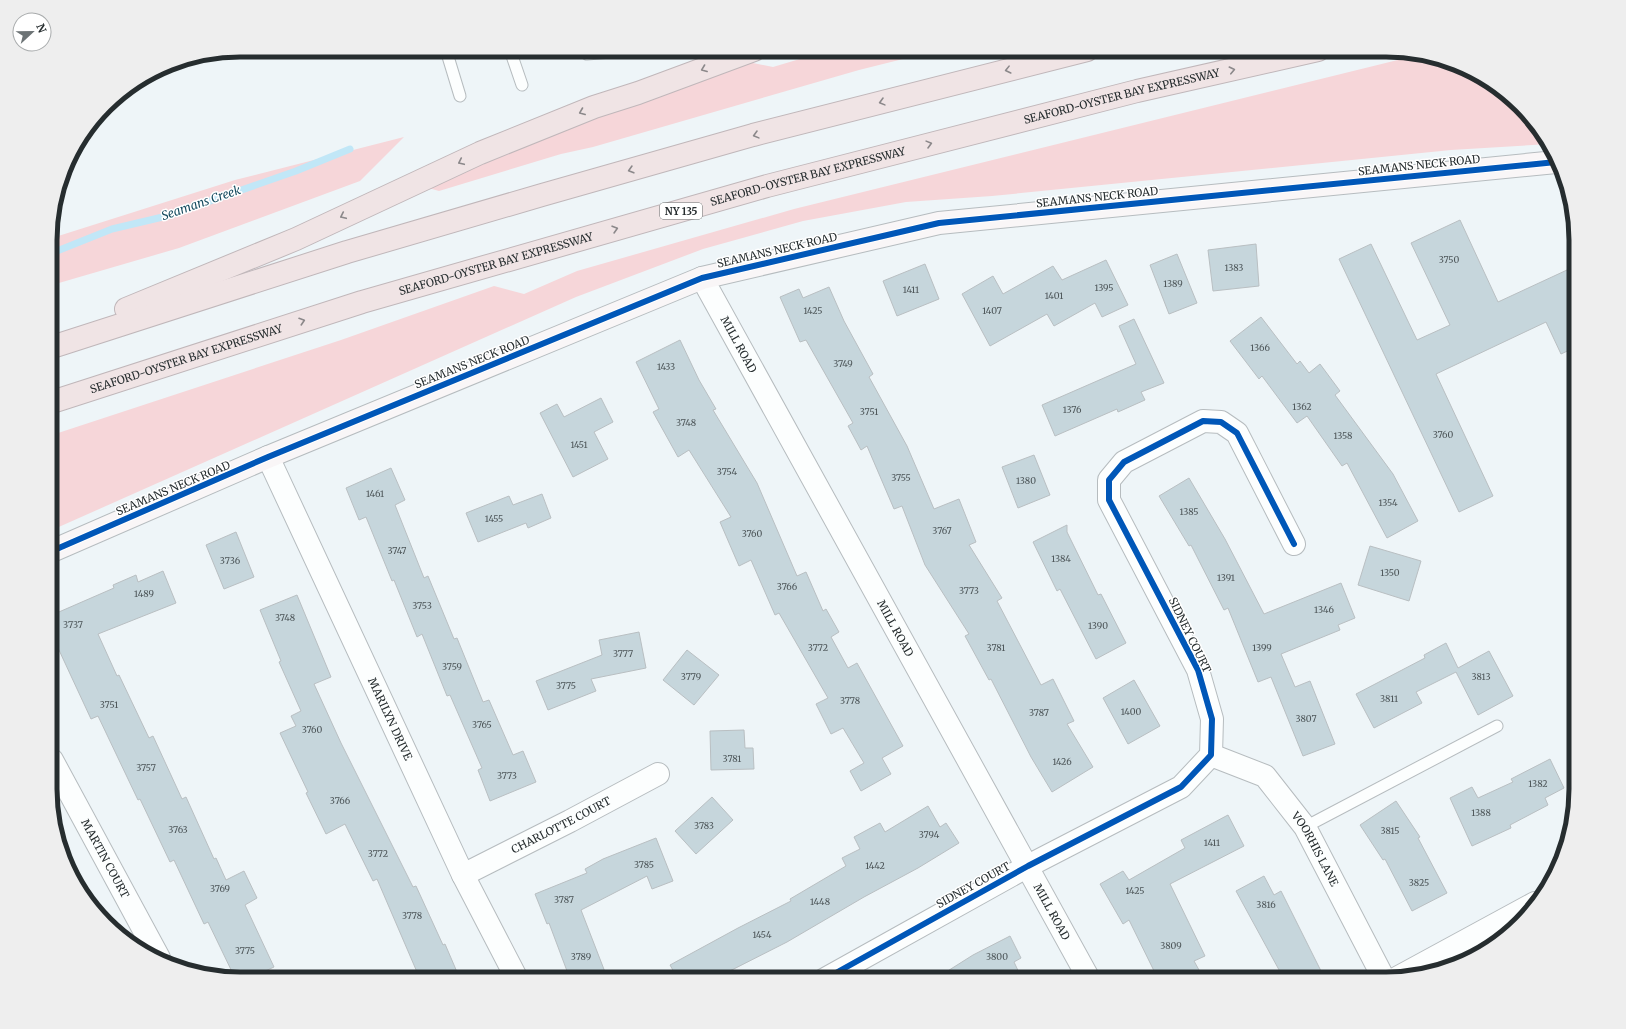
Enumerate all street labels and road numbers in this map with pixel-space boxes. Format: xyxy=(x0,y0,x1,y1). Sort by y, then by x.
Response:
street label: SEAFORD-OYSTER BAY EXPRESSWAY xyxy=(1022,65,1222,127)
street label: SEAFORD-OYSTER BAY EXPRESSWAY xyxy=(709,144,908,209)
street label: SEAMANS NECK ROAD xyxy=(1357,152,1481,178)
street label: SEAMANS NECK ROAD xyxy=(1035,184,1159,210)
road number: NY 135 xyxy=(660,203,702,219)
street label: SEAFORD-OYSTER BAY EXPRESSWAY xyxy=(397,229,596,298)
street label: SEAMANS NECK ROAD xyxy=(716,229,838,271)
street label: MILL ROAD xyxy=(718,314,760,375)
street label: SEAFORD-OYSTER BAY EXPRESSWAY xyxy=(88,321,285,396)
street label: SEAMANS NECK ROAD xyxy=(412,333,532,391)
street label: SEAMANS NECK ROAD xyxy=(114,458,232,518)
street label: SIDNEY COURT xyxy=(1166,595,1214,675)
street label: MILL ROAD xyxy=(874,597,917,659)
street label: MARILYN DRIVE xyxy=(365,675,415,762)
street label: CHARLOTTE COURT xyxy=(509,793,613,856)
street label: VOORHIS LANE xyxy=(1288,808,1342,889)
street label: MARTIN COURT xyxy=(78,817,132,901)
street label: SIDNEY COURT xyxy=(934,859,1013,911)
street label: MILL ROAD xyxy=(1031,881,1073,943)

